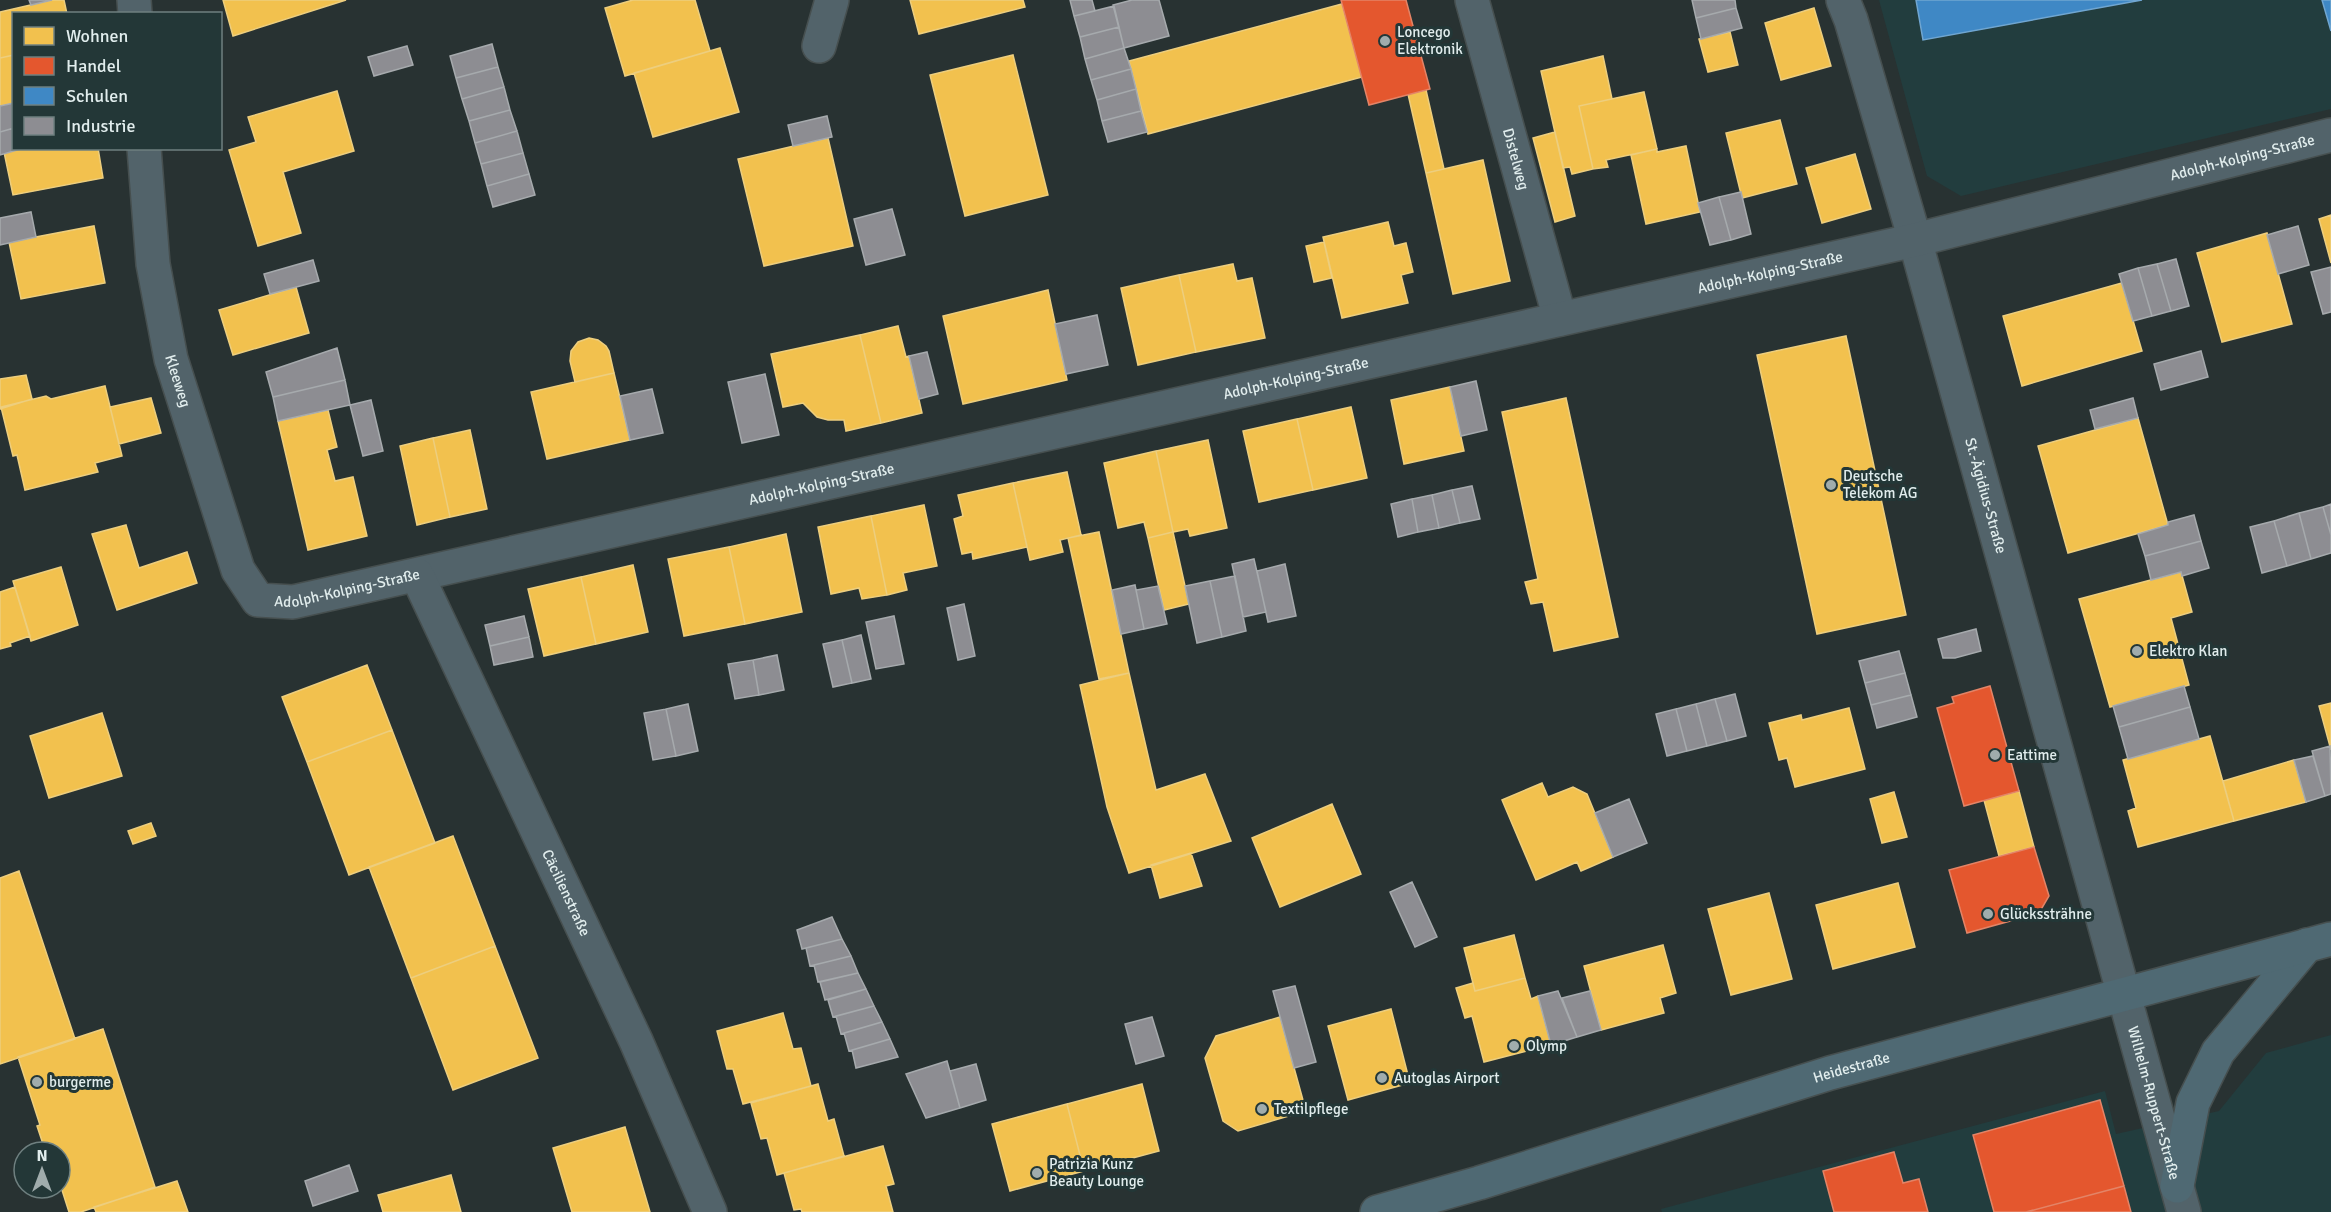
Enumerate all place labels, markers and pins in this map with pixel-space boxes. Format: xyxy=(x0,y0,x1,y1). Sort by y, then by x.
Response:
place label: Loncego Elektronik xyxy=(1397,23,1463,58)
marker: Loncego Elektronik xyxy=(1378,34,1392,48)
place label: Deutsche Telekom AG xyxy=(1843,467,1917,502)
marker: Deutsche Telekom AG xyxy=(1824,478,1838,492)
place label: Elektro Klan xyxy=(2149,642,2228,660)
marker: Elektro Klan xyxy=(2130,644,2144,658)
place label: Eattime xyxy=(2007,746,2057,764)
marker: Eattime xyxy=(1988,748,2002,762)
place label: Glückssträhne xyxy=(2000,905,2092,923)
marker: Glückssträhne xyxy=(1981,907,1995,921)
place label: Olymp xyxy=(1526,1037,1567,1055)
marker: Olymp xyxy=(1507,1039,1521,1053)
place label: Autoglas Airport xyxy=(1394,1069,1500,1087)
marker: Autoglas Airport xyxy=(1375,1071,1389,1085)
place label: burgerme xyxy=(49,1073,111,1091)
marker: burgerme xyxy=(30,1075,44,1089)
place label: Textilpflege xyxy=(1274,1100,1348,1118)
marker: Textilpflege xyxy=(1255,1102,1269,1116)
place label: Patrizia Kunz Beauty Lounge xyxy=(1049,1155,1144,1190)
marker: Patrizia Kunz Beauty Lounge xyxy=(1030,1166,1044,1180)

